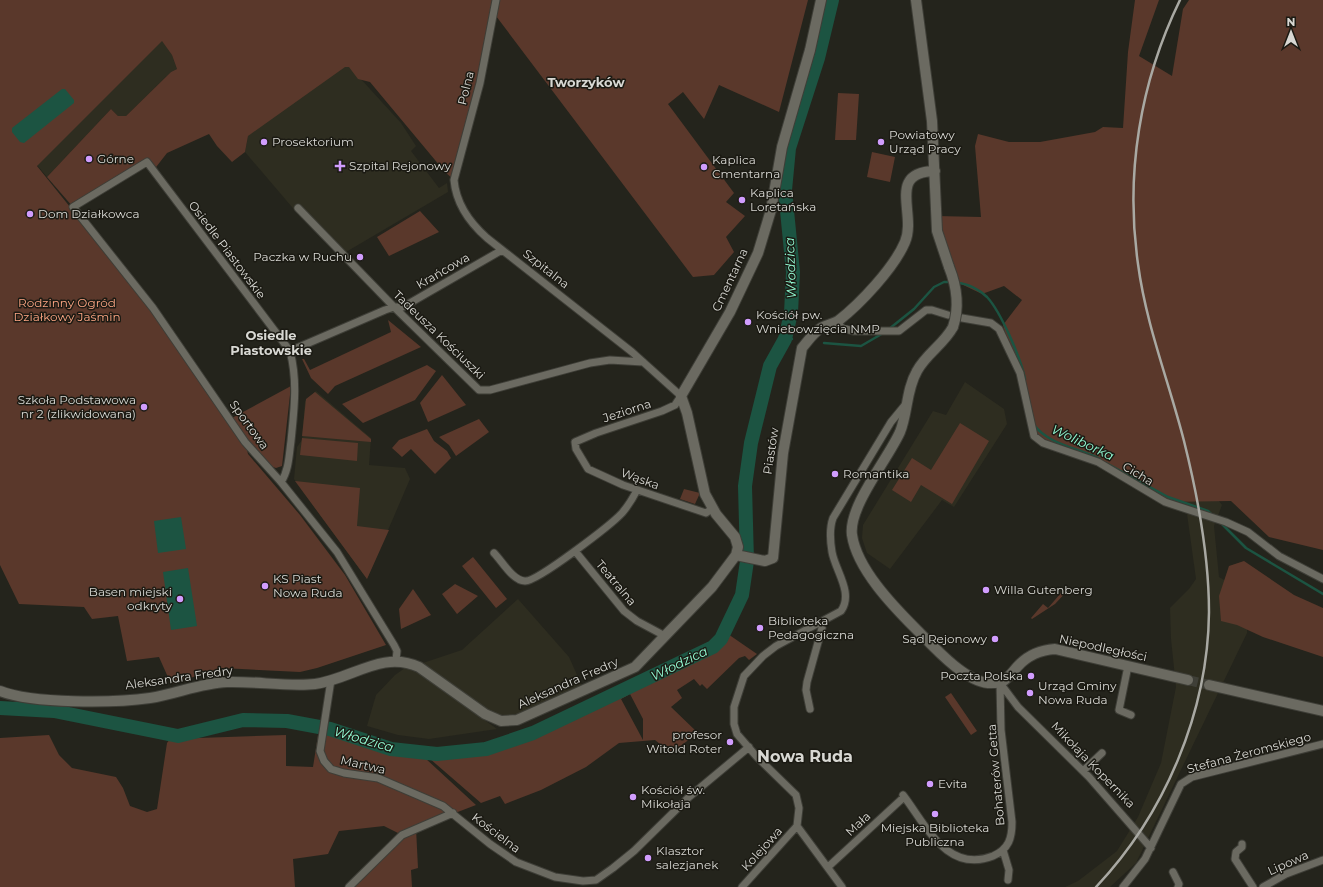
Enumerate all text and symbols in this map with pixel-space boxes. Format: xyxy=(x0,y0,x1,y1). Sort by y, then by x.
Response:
north arrow xyxy=(1271,12,1311,52)
text: N xyxy=(1287,15,1295,29)
street label: Polna xyxy=(454,69,477,106)
district label: Tworzyków xyxy=(547,74,625,90)
place label: Powiatowy Urząd Pracy xyxy=(889,127,961,156)
place label: Prosektorium xyxy=(272,134,354,149)
marker: Prosektorium xyxy=(259,137,269,147)
marker: Powiatowy Urząd Pracy xyxy=(876,137,886,147)
place label: Górne xyxy=(97,151,134,166)
place label: Kaplica Cmentarna xyxy=(712,152,780,181)
marker: Górne xyxy=(84,154,94,164)
place label: Szpital Rejonowy xyxy=(349,158,451,173)
marker: Szpital Rejonowy xyxy=(334,160,346,172)
marker: Kaplica Cmentarna xyxy=(699,162,709,172)
place label: Kaplica Loretańska xyxy=(750,185,816,214)
marker: Kaplica Loretańska xyxy=(737,195,747,205)
street label: Osiedle Piastowskie xyxy=(186,198,269,302)
place label: Dom Działkowca xyxy=(38,206,139,221)
marker: Dom Działkowca xyxy=(25,209,35,219)
water label: Włodzica xyxy=(781,237,799,299)
street label: Szpitalna xyxy=(520,246,573,291)
street label: Cmentarna xyxy=(708,246,751,314)
place label: Paczka w Ruchu xyxy=(253,249,352,264)
street label: Krańcowa xyxy=(413,249,472,292)
marker: Paczka w Ruchu xyxy=(355,252,365,262)
street label: Tadeusza Kościuszki xyxy=(391,287,488,382)
park label: Rodzinny Ogród Działkowy Jaśmin xyxy=(13,295,121,324)
place label: Kościół pw. Wniebowzięcia NMP xyxy=(756,307,880,336)
marker: Kościół pw. Wniebowzięcia NMP xyxy=(743,317,753,327)
district label: Osiedle Piastowskie xyxy=(230,327,312,358)
place label: Szkoła Podstawowa nr 2 (zlikwidowana) xyxy=(18,392,136,421)
street label: Jeziorna xyxy=(600,396,653,426)
street label: Sportowa xyxy=(226,397,272,452)
marker: Szkoła Podstawowa nr 2 (zlikwidowana) xyxy=(139,402,149,412)
water label: Woliborka xyxy=(1049,421,1117,463)
street label: Piastów xyxy=(759,426,782,475)
street label: Cicha xyxy=(1120,458,1157,489)
street label: Wąska xyxy=(619,465,661,492)
place label: Romantika xyxy=(843,466,909,481)
marker: Romantika xyxy=(830,469,840,479)
street label: Teatralna xyxy=(593,557,640,609)
place label: KS Piast Nowa Ruda xyxy=(273,571,343,600)
marker: KS Piast Nowa Ruda xyxy=(260,581,270,591)
place label: Willa Gutenberg xyxy=(994,582,1093,597)
place label: Basen miejski odkryty xyxy=(89,584,172,613)
marker: Willa Gutenberg xyxy=(981,585,991,595)
marker: Basen miejski odkryty xyxy=(175,594,185,604)
place label: Biblioteka Pedagogiczna xyxy=(768,613,854,642)
marker: Biblioteka Pedagogiczna xyxy=(755,623,765,633)
place label: Sąd Rejonowy xyxy=(902,631,987,646)
street label: Niepodległości xyxy=(1058,631,1148,664)
marker: Sąd Rejonowy xyxy=(990,634,1000,644)
water label: Włodzica xyxy=(648,642,710,684)
street label: Aleksandra Fredry xyxy=(515,653,621,711)
street label: Aleksandra Fredry xyxy=(124,662,234,692)
place label: Poczta Polska xyxy=(940,668,1023,683)
marker: Poczta Polska xyxy=(1026,671,1036,681)
place label: Urząd Gminy Nowa Ruda xyxy=(1038,678,1117,707)
marker: Urząd Gminy Nowa Ruda xyxy=(1025,688,1035,698)
street label: Mikołaja Kopernika xyxy=(1048,718,1139,811)
water label: Włodzica xyxy=(332,723,396,755)
street label: Bohaterów Getta xyxy=(984,723,1007,827)
place label: profesor Witold Roter xyxy=(646,727,722,756)
street label: Stefana Żeromskiego xyxy=(1185,729,1312,776)
marker: profesor Witold Roter xyxy=(725,737,735,747)
district label: Nowa Ruda xyxy=(757,747,853,766)
street label: Martwa xyxy=(339,752,387,777)
place label: Evita xyxy=(938,776,967,791)
marker: Evita xyxy=(925,779,935,789)
place label: Kościół św. Mikołaja xyxy=(641,782,705,811)
marker: Kościół św. Mikołaja xyxy=(628,792,638,802)
street label: Mała xyxy=(842,808,873,839)
street label: Kościelna xyxy=(469,809,524,856)
marker: Miejska Biblioteka Publiczna xyxy=(930,809,940,819)
place label: Miejska Biblioteka Publiczna xyxy=(881,820,989,849)
street label: Kolejowa xyxy=(738,824,785,874)
place label: Klasztor salezjanek xyxy=(656,843,719,872)
street label: Lipowa xyxy=(1265,847,1311,878)
marker: Klasztor salezjanek xyxy=(643,853,653,863)

